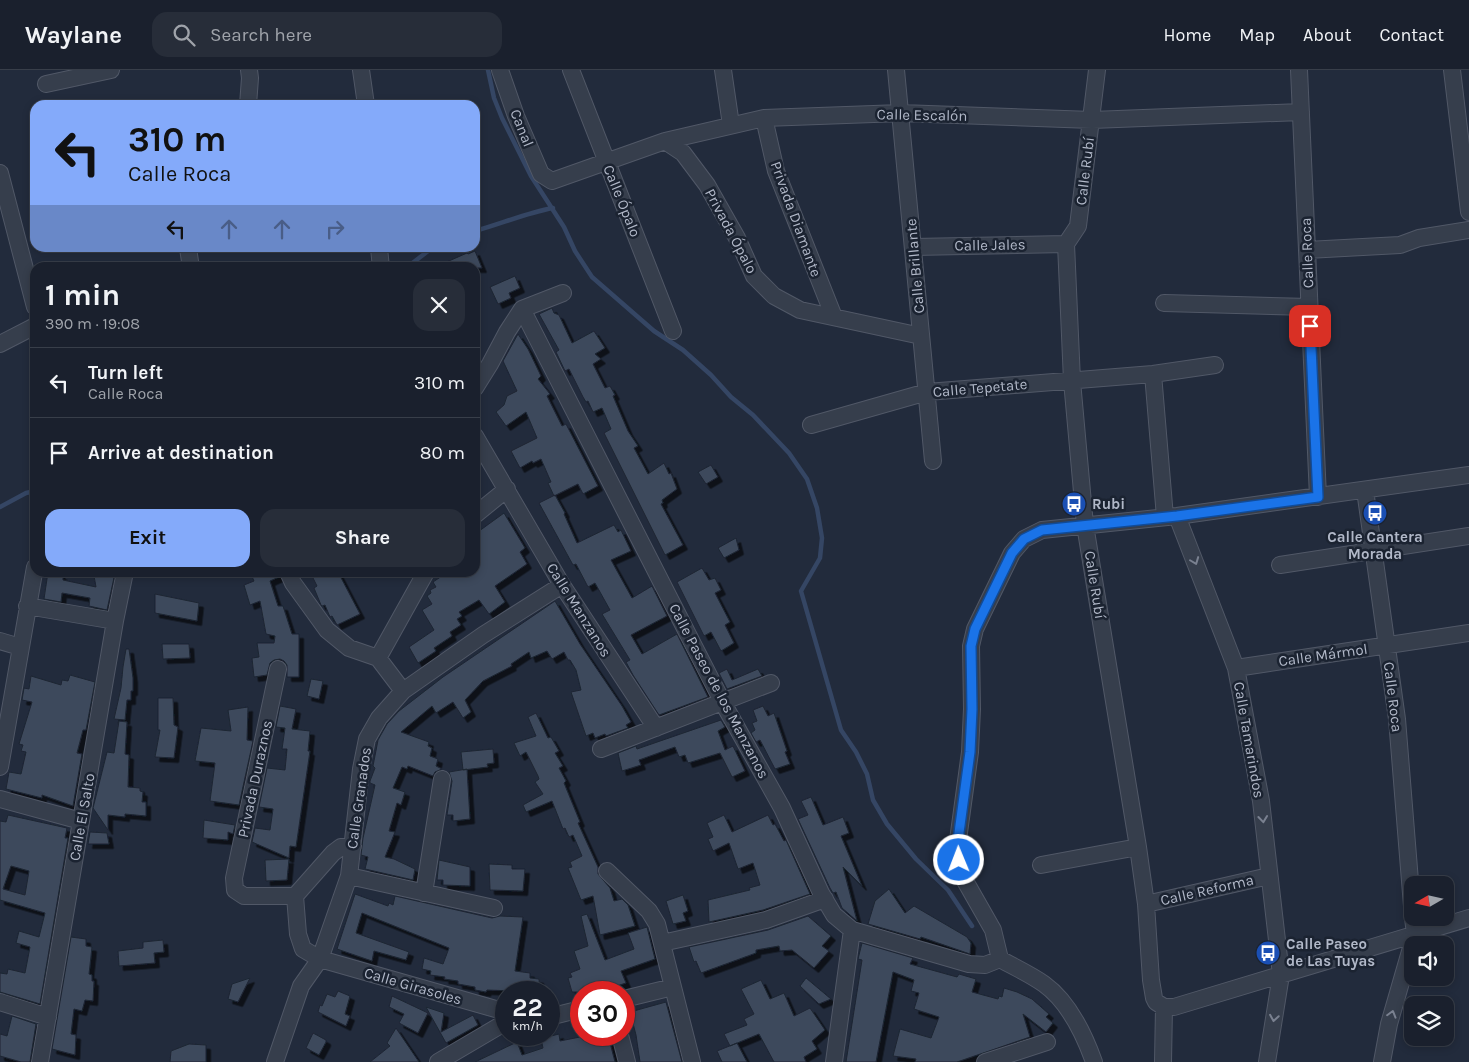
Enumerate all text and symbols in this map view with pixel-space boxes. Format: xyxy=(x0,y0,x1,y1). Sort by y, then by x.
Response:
search box xyxy=(152,12,502,57)
text: Waylane xyxy=(25,21,122,49)
icon: search xyxy=(170,21,198,49)
text: Search here xyxy=(210,24,312,46)
text: Home xyxy=(1163,24,1211,46)
text: Map xyxy=(1239,24,1275,46)
text: About xyxy=(1303,24,1352,46)
text: Contact xyxy=(1380,24,1444,46)
street label: Calle Escalón xyxy=(876,105,968,125)
street label: Canal xyxy=(506,107,538,149)
text: 310 m xyxy=(128,119,226,160)
icon: left xyxy=(45,120,110,185)
street label: Calle Rubí xyxy=(1072,135,1098,206)
street label: Privada Diamante xyxy=(767,159,825,279)
text: Calle Roca xyxy=(128,161,231,187)
street label: Calle Ópalo xyxy=(599,162,645,240)
street label: Privada Ópalo xyxy=(701,185,761,277)
icon: left xyxy=(162,215,190,243)
icon: ahead xyxy=(215,215,243,243)
icon: ahead xyxy=(268,215,296,243)
icon: right xyxy=(321,215,349,243)
street label: Calle Roca xyxy=(1297,217,1317,289)
street label: Calle Brillante xyxy=(902,218,928,314)
street label: Calle Jales xyxy=(954,235,1026,255)
text: 1 min xyxy=(45,277,120,313)
button: close xyxy=(413,279,465,331)
pin xyxy=(1289,305,1331,347)
icon: arrive xyxy=(1296,312,1324,340)
text: 390 m · 19:08 xyxy=(45,314,140,333)
text: Turn left xyxy=(88,362,163,384)
icon: left xyxy=(45,369,73,397)
text: 310 m xyxy=(414,372,465,394)
street label: Calle Tepetate xyxy=(932,375,1028,401)
text: Calle Roca xyxy=(88,384,163,403)
icon: arrive xyxy=(45,439,73,467)
text: Arrive at destination xyxy=(88,442,274,464)
text: 80 m xyxy=(420,442,465,464)
bus stop icon: Rubi xyxy=(1061,491,1087,517)
place label: Rubi xyxy=(1092,495,1125,513)
bus stop icon: Calle Cantera Morada xyxy=(1362,500,1388,526)
button: Exit xyxy=(45,509,250,567)
button: Share xyxy=(260,509,465,567)
place label: Calle Cantera Morada xyxy=(1327,528,1423,563)
street label: Calle Rubí xyxy=(1081,550,1109,621)
one-way arrow xyxy=(1189,557,1199,565)
street label: Calle Manzanos xyxy=(543,560,615,660)
street label: Calle Paseo de los Manzanos xyxy=(665,600,773,782)
street label: Calle Mármol xyxy=(1277,640,1369,670)
street label: Calle Roca xyxy=(1380,661,1406,733)
street label: Calle Tamarindos xyxy=(1230,680,1268,800)
street label: Privada Duraznos xyxy=(234,719,276,839)
street label: Calle Granados xyxy=(343,746,375,850)
street label: Calle El Salto xyxy=(65,772,99,862)
one-way arrow xyxy=(1257,815,1268,823)
position arrow xyxy=(932,833,984,885)
street label: Calle Reforma xyxy=(1159,871,1255,909)
north arrow xyxy=(1404,876,1454,926)
map controls xyxy=(1404,876,1454,1046)
place label: Calle Paseo de Las Tuyas xyxy=(1286,935,1375,970)
button: sound xyxy=(1404,936,1454,986)
bus stop icon: Calle Paseo de Las Tuyas xyxy=(1255,940,1281,966)
street label: Calle Girasoles xyxy=(362,963,464,1009)
speed limit sign: 30 xyxy=(570,981,635,1046)
text: 22 xyxy=(512,993,543,1022)
button: layers xyxy=(1404,996,1454,1046)
one-way arrow xyxy=(1386,1011,1396,1019)
one-way arrow xyxy=(1269,1014,1279,1023)
text: km/h xyxy=(512,1019,543,1033)

